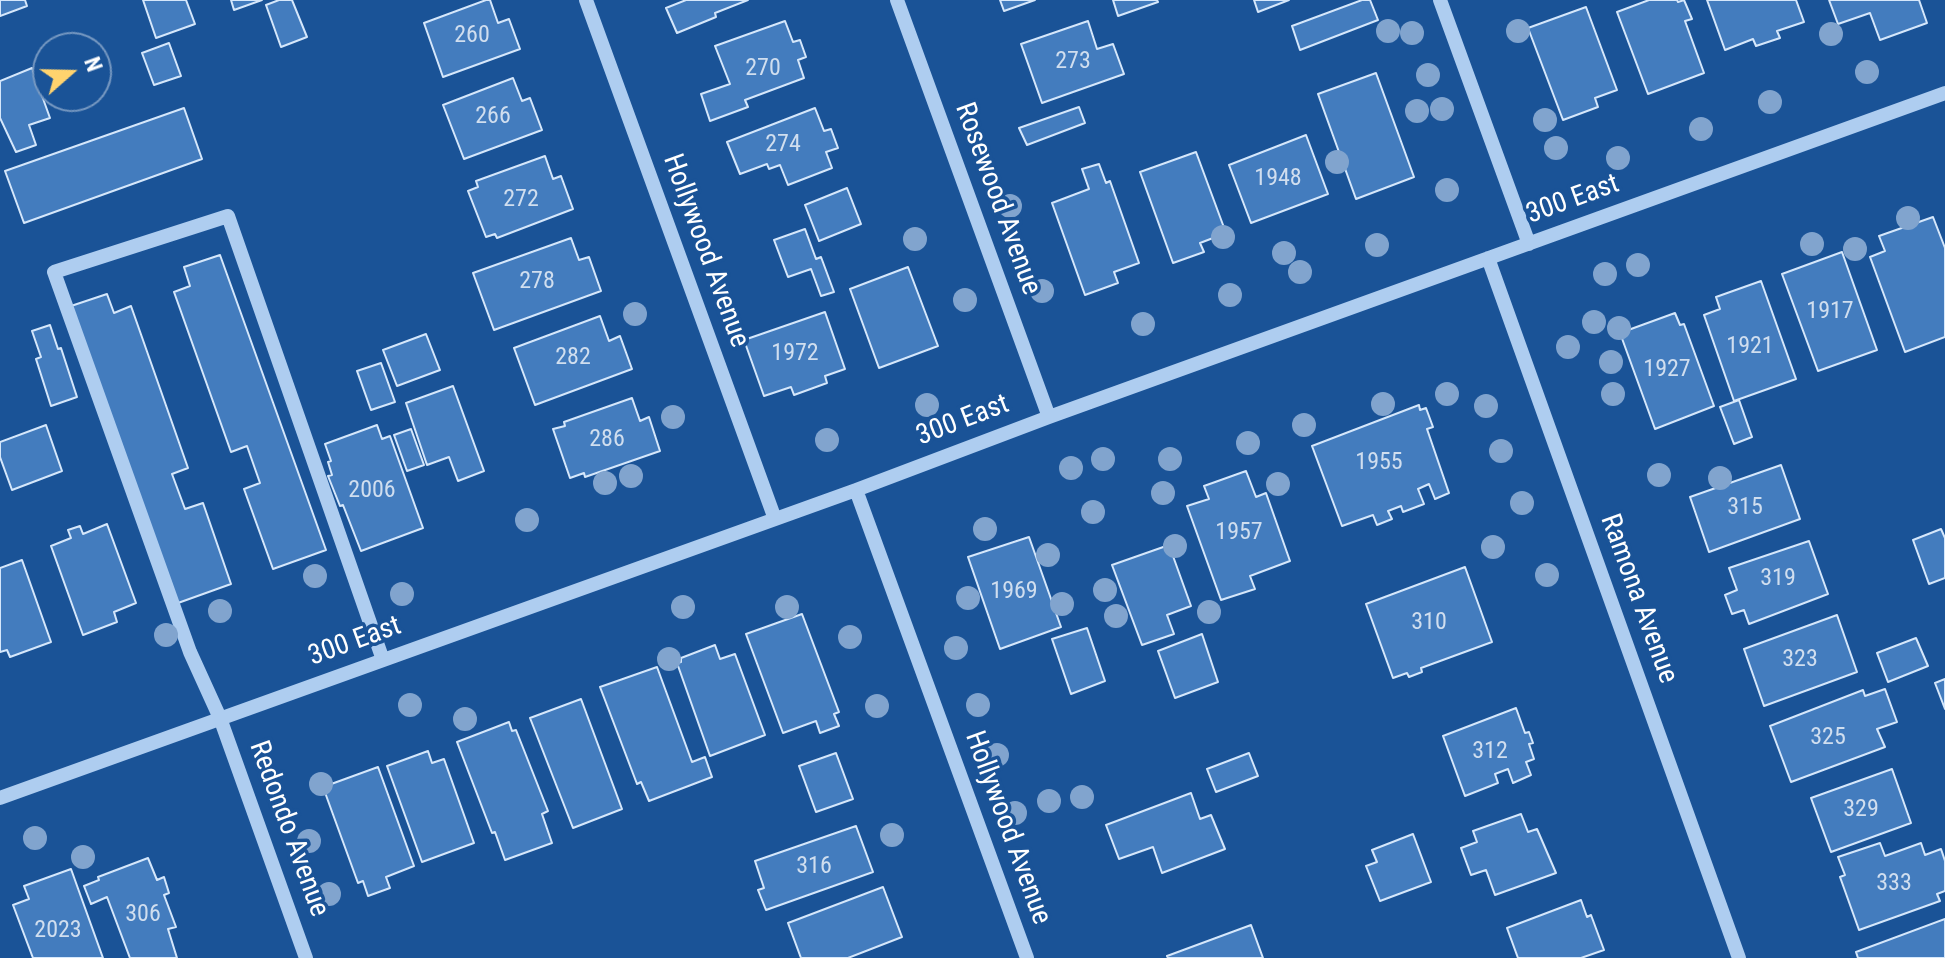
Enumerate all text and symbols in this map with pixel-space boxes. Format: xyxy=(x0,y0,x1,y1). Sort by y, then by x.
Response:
house number: 260 xyxy=(454,22,490,50)
north arrow xyxy=(32,32,112,112)
house number: 273 xyxy=(1055,48,1091,76)
text: N xyxy=(79,54,107,75)
house number: 270 xyxy=(745,55,781,83)
street label: Rosewood Avenue xyxy=(947,98,1047,300)
house number: 266 xyxy=(475,103,511,131)
house number: 274 xyxy=(765,131,801,159)
street label: Hollywood Avenue xyxy=(654,150,756,352)
house number: 1948 xyxy=(1254,165,1302,193)
street label: 300 East xyxy=(1522,168,1624,232)
house number: 272 xyxy=(503,186,539,214)
house number: 278 xyxy=(519,268,555,296)
house number: 1917 xyxy=(1806,298,1854,326)
house number: 1921 xyxy=(1726,333,1774,361)
house number: 1972 xyxy=(771,340,819,368)
house number: 282 xyxy=(555,344,591,372)
house number: 1927 xyxy=(1643,356,1691,384)
street label: 300 East xyxy=(912,388,1014,454)
house number: 286 xyxy=(589,426,625,454)
house number: 1955 xyxy=(1355,449,1403,477)
house number: 2006 xyxy=(348,477,396,505)
house number: 315 xyxy=(1727,494,1763,522)
street label: Ramona Avenue xyxy=(1592,510,1684,688)
house number: 1957 xyxy=(1215,519,1263,547)
house number: 319 xyxy=(1760,565,1796,593)
house number: 1969 xyxy=(990,578,1038,606)
house number: 310 xyxy=(1411,609,1447,637)
street label: 300 East xyxy=(304,610,406,674)
house number: 323 xyxy=(1782,646,1818,674)
house number: 325 xyxy=(1810,724,1846,752)
street label: Hollywood Avenue xyxy=(956,727,1058,929)
street label: Redondo Avenue xyxy=(241,737,335,921)
house number: 312 xyxy=(1472,738,1508,766)
house number: 329 xyxy=(1843,796,1879,824)
house number: 316 xyxy=(796,853,832,881)
house number: 333 xyxy=(1876,870,1912,898)
house number: 306 xyxy=(125,901,161,929)
house number: 2023 xyxy=(34,917,82,945)

